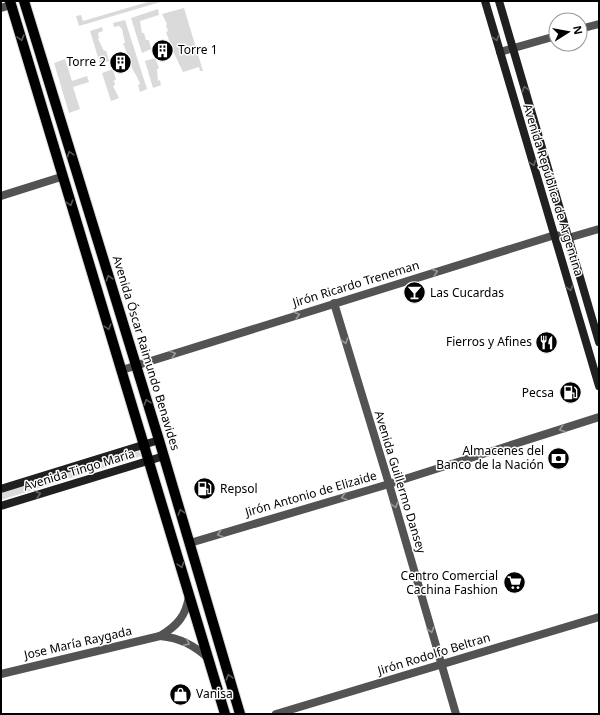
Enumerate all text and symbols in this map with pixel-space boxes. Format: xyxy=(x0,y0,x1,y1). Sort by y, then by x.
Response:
north arrow xyxy=(548,12,588,52)
text: N xyxy=(570,24,587,36)
one-way arrow xyxy=(16,35,25,42)
one-way arrow xyxy=(491,35,500,42)
building icon: Torre 1 xyxy=(150,37,176,63)
place label: Torre 1 xyxy=(178,41,218,58)
building icon: Torre 2 xyxy=(108,49,134,75)
place label: Torre 2 xyxy=(66,53,106,70)
one-way arrow xyxy=(521,86,530,93)
street label: Avenida República de Argentina xyxy=(519,102,588,278)
one-way arrow xyxy=(66,151,75,158)
one-way arrow xyxy=(528,159,537,166)
one-way arrow xyxy=(65,200,74,207)
street label: Avenida Óscar Raimundo Benavides xyxy=(109,253,184,453)
street label: Jirón Ricardo Treneman xyxy=(290,256,421,311)
one-way arrow xyxy=(431,268,438,277)
one-way arrow xyxy=(105,275,114,282)
bar icon: Las Cucardas xyxy=(401,280,427,306)
place label: Las Cucardas xyxy=(430,284,504,301)
one-way arrow xyxy=(565,284,574,291)
one-way arrow xyxy=(293,311,300,320)
one-way arrow xyxy=(103,324,112,331)
restaurant icon: Fierros y Afines xyxy=(534,329,560,355)
place label: Fierros y Afines xyxy=(446,333,532,350)
one-way arrow xyxy=(340,337,349,344)
one-way arrow xyxy=(169,350,176,358)
fuel station icon: Pecsa xyxy=(557,380,583,406)
place label: Pecsa xyxy=(522,384,554,401)
one-way arrow xyxy=(143,399,152,406)
street label: Avenida Guillermo Dansey xyxy=(371,408,431,556)
one-way arrow xyxy=(558,424,565,433)
place label: Almacenes del Banco de la Nación xyxy=(436,442,544,473)
street label: Avenida Tingo María xyxy=(21,444,137,495)
bank icon: Almacenes del Banco de la Nación xyxy=(546,445,572,471)
street label: Jirón Antonio de Elizaide xyxy=(242,467,379,521)
fuel station icon: Repsol xyxy=(191,476,217,502)
place label: Repsol xyxy=(220,480,258,497)
one-way arrow xyxy=(35,490,42,499)
one-way arrow xyxy=(341,492,348,501)
one-way arrow xyxy=(390,502,399,509)
one-way arrow xyxy=(177,508,186,515)
one-way arrow xyxy=(216,529,223,538)
one-way arrow xyxy=(176,562,185,569)
place label: Centro Comercial Cachina Fashion xyxy=(401,567,498,598)
supermarket icon: Centro Comercial Cachina Fashion xyxy=(501,570,527,596)
street label: Jose María Raygada xyxy=(21,622,134,663)
one-way arrow xyxy=(426,627,435,634)
street label: Jirón Rodolfo Beltran xyxy=(375,628,492,679)
one-way arrow xyxy=(183,638,190,645)
one-way arrow xyxy=(225,673,234,680)
shop icon: Vanisa xyxy=(167,681,193,707)
place label: Vanisa xyxy=(196,685,233,702)

